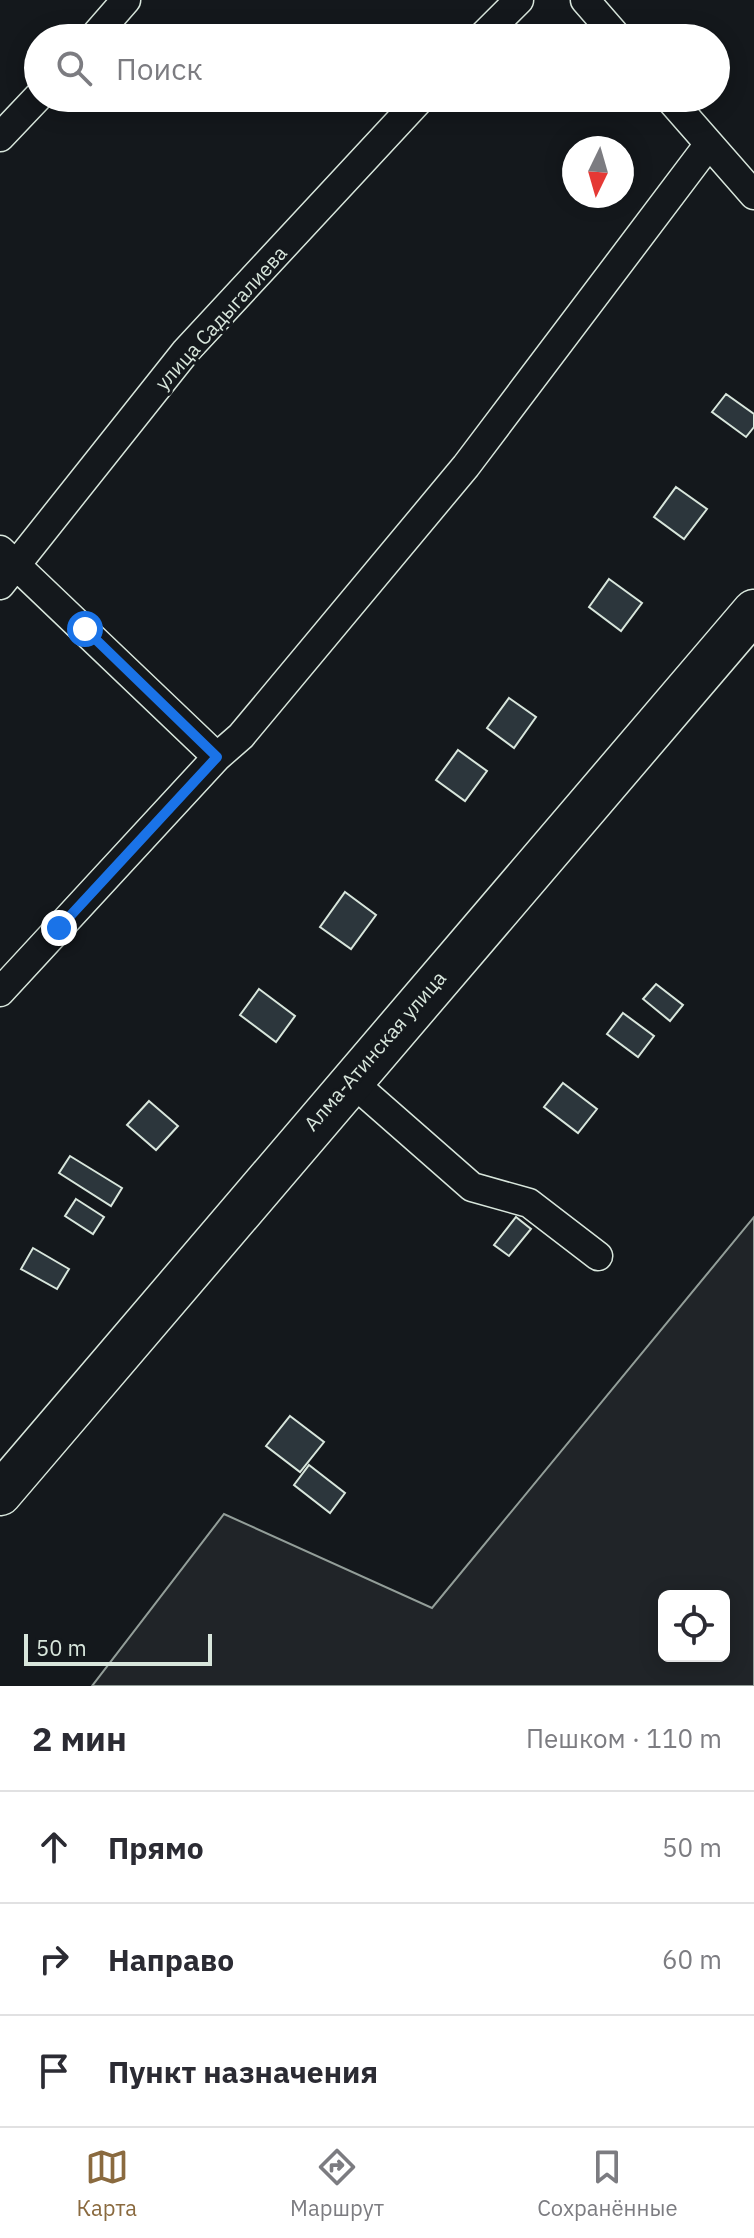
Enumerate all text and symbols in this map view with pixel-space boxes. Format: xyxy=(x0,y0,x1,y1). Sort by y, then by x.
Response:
search box xyxy=(24,24,730,112)
icon: search xyxy=(52,46,96,90)
text: Поиск xyxy=(116,49,203,88)
north arrow xyxy=(562,136,634,208)
street label: улица Садыгалиева xyxy=(149,240,293,396)
route start xyxy=(67,611,103,647)
route end xyxy=(41,910,77,946)
street label: Алма-Атинская улица xyxy=(298,965,452,1136)
map controls xyxy=(658,1590,730,1662)
button: locate xyxy=(658,1590,730,1662)
scale bar xyxy=(24,1630,212,1666)
text: 50 m xyxy=(36,1633,87,1662)
text: 2 мин xyxy=(32,1716,127,1760)
text: Пешком · 110 m xyxy=(526,1721,722,1755)
icon: ahead xyxy=(32,1825,76,1869)
text: Прямо xyxy=(108,1828,204,1867)
text: 50 m xyxy=(662,1830,722,1864)
icon: right xyxy=(32,1937,76,1981)
text: Направо xyxy=(108,1940,234,1979)
text: 60 m xyxy=(662,1942,722,1976)
icon: arrive xyxy=(32,2049,76,2093)
text: Пункт назначения xyxy=(108,2052,378,2091)
tab: Карта xyxy=(77,2145,137,2222)
tab: Маршрут xyxy=(290,2145,384,2222)
tab: Сохранённые xyxy=(537,2145,677,2222)

